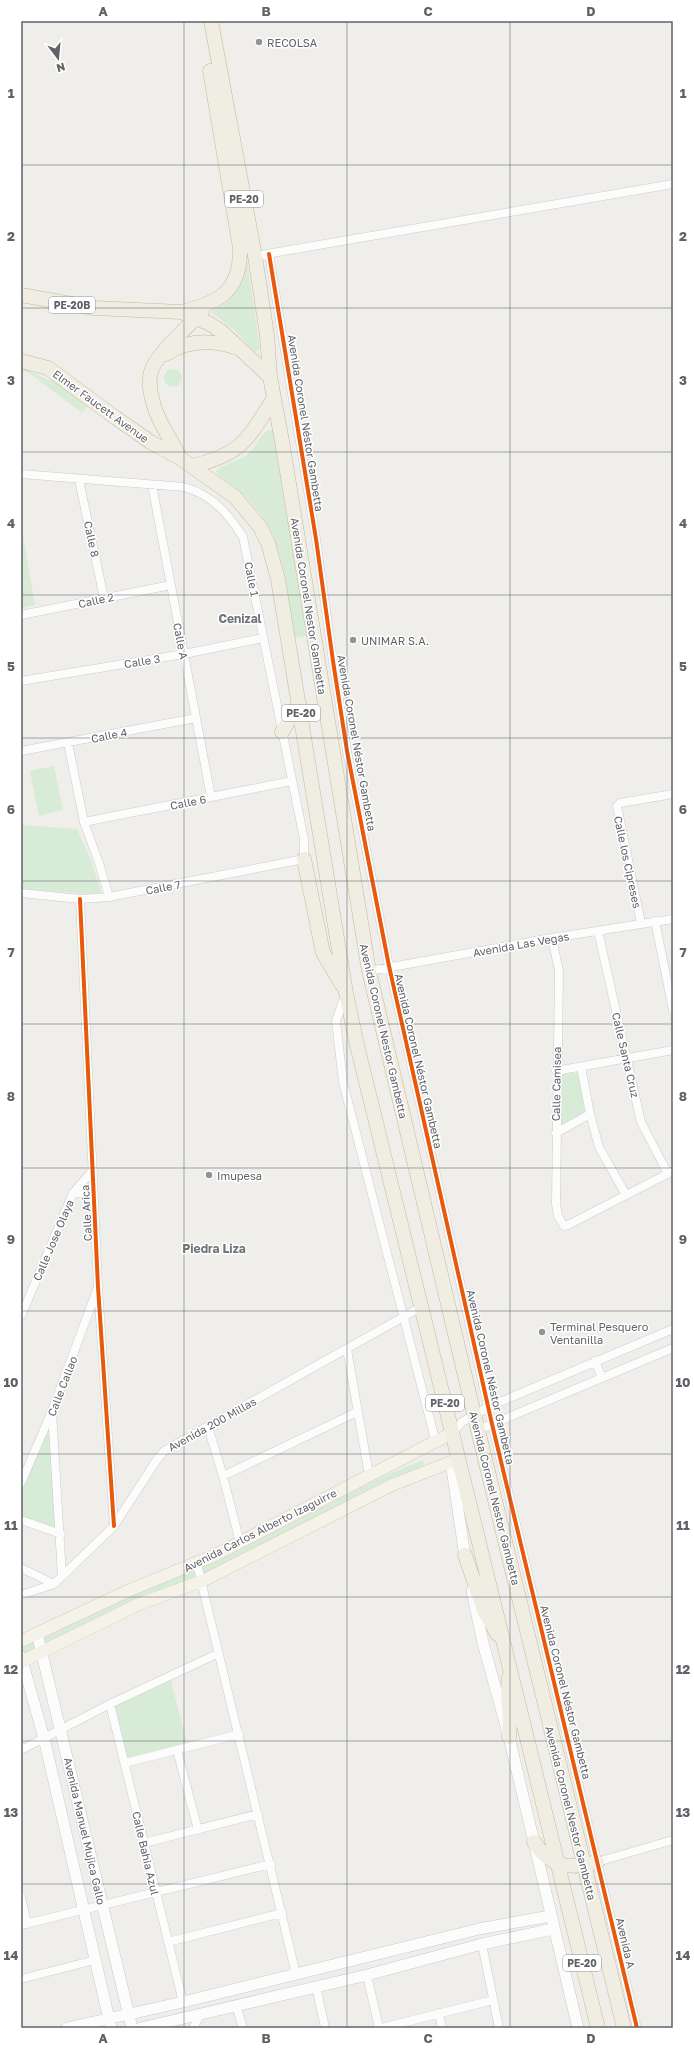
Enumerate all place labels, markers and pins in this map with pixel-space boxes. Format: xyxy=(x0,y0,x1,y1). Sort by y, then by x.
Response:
place label: RECOLSA xyxy=(267,36,318,49)
marker: RECOLSA xyxy=(254,37,264,47)
place label: UNIMAR S.A. xyxy=(361,634,429,647)
marker: UNIMAR S.A. xyxy=(348,635,358,645)
place label: Imupesa xyxy=(217,1169,262,1182)
marker: Imupesa xyxy=(204,1170,214,1180)
place label: Terminal Pesquero Ventanilla xyxy=(550,1320,649,1346)
marker: Terminal Pesquero Ventanilla xyxy=(537,1327,547,1337)

